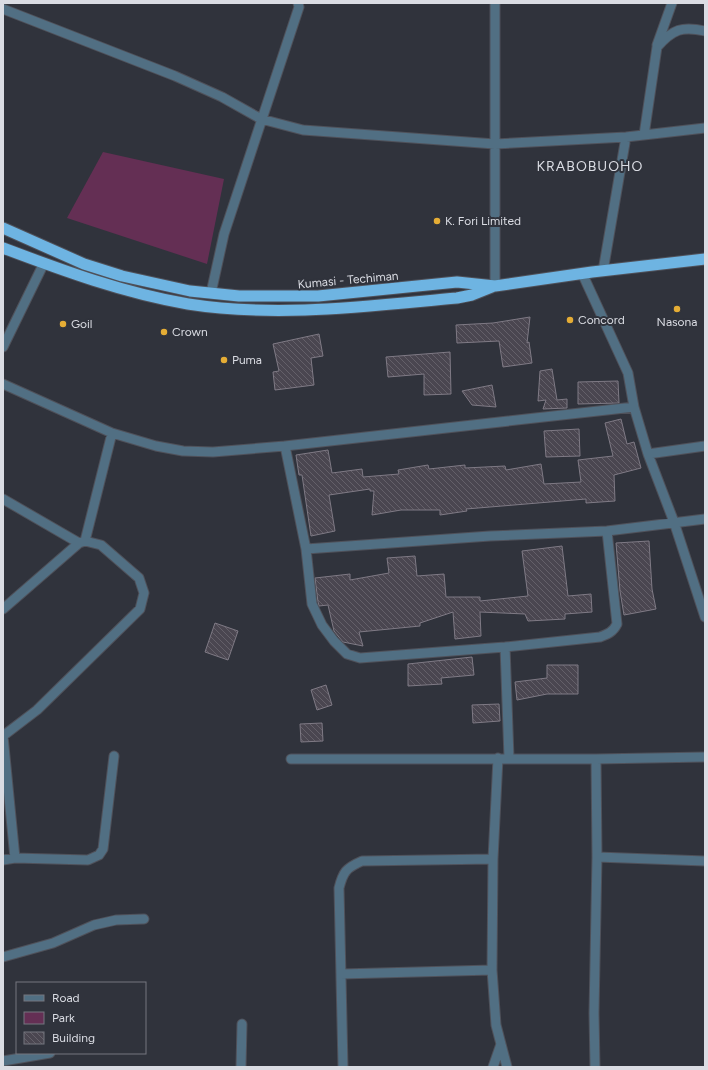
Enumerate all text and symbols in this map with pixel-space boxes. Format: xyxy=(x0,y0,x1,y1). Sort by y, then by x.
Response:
district label: KRABOBUOHO xyxy=(537,158,643,175)
place label: K. Fori Limited xyxy=(445,214,521,228)
marker: K. Fori Limited xyxy=(432,216,442,226)
street label: Kumasi - Techiman xyxy=(297,269,399,291)
marker: Nasona xyxy=(672,304,682,314)
place label: Concord xyxy=(578,313,625,327)
marker: Concord xyxy=(565,315,575,325)
place label: Nasona xyxy=(657,315,697,329)
place label: Goil xyxy=(71,317,93,331)
marker: Goil xyxy=(58,319,68,329)
place label: Crown xyxy=(172,325,208,339)
marker: Crown xyxy=(159,327,169,337)
place label: Puma xyxy=(232,353,262,367)
marker: Puma xyxy=(219,355,229,365)
legend xyxy=(16,982,146,1054)
text: Road xyxy=(52,991,80,1005)
text: Park xyxy=(52,1011,75,1025)
text: Building xyxy=(52,1031,95,1045)

